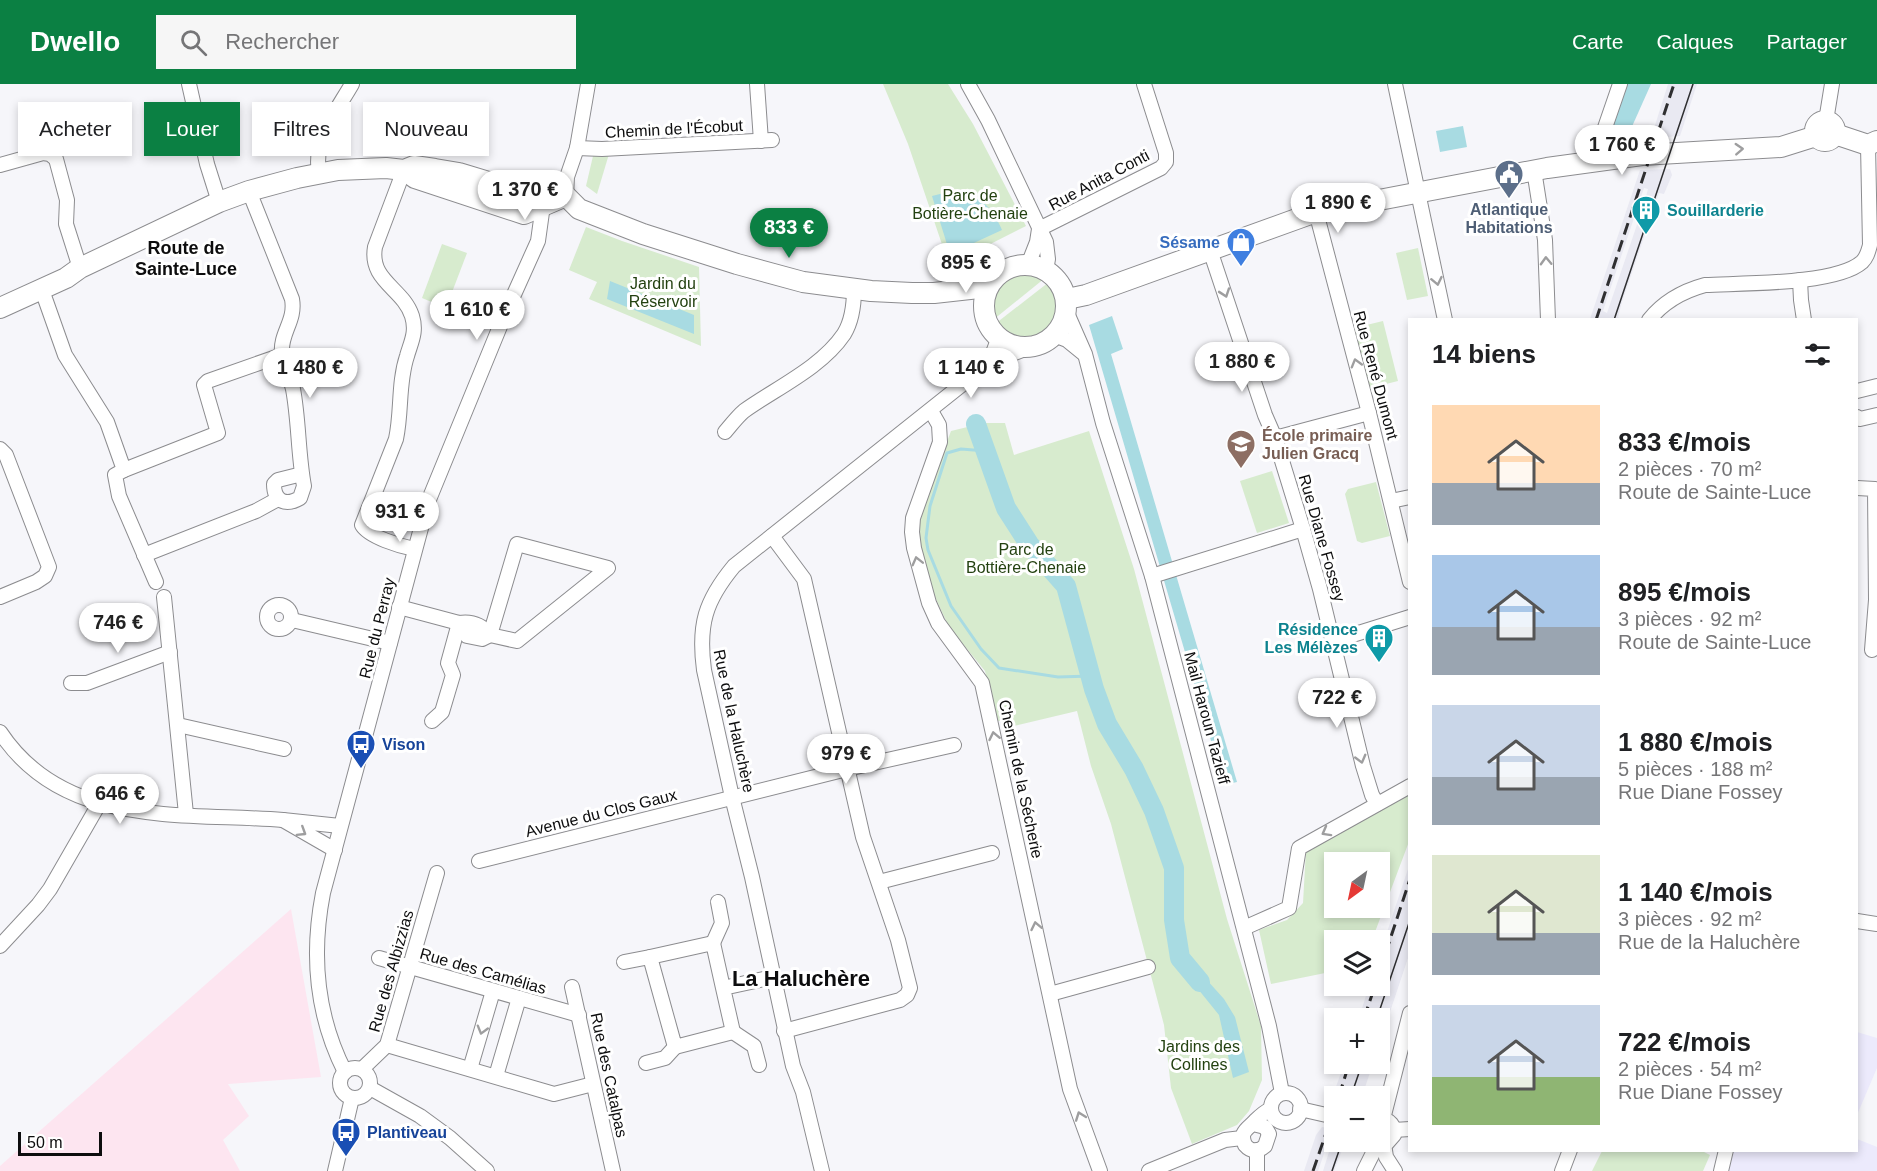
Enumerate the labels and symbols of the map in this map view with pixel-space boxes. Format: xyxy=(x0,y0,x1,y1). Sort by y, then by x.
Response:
street label: Chemin de l'Écobut xyxy=(604,116,744,141)
pin: 1 760 € xyxy=(1567,125,1677,176)
one-way arrow xyxy=(1735,143,1744,156)
street label: Rue Anita Conti xyxy=(1046,146,1152,214)
public building icon: Atlantique Habitations xyxy=(1493,158,1525,200)
pin: 1 370 € xyxy=(470,170,580,221)
pin: 1 890 € xyxy=(1283,183,1393,234)
park label: Parc de Botière-Chenaie xyxy=(912,187,1028,222)
building icon: Souillarderie xyxy=(1630,194,1662,236)
place label: Atlantique Habitations xyxy=(1465,201,1553,236)
place label: Souillarderie xyxy=(1667,202,1764,219)
pin: 833 € xyxy=(747,208,831,259)
shop icon: Sésame xyxy=(1225,226,1257,268)
place label: Sésame xyxy=(1160,234,1220,251)
district label: Route de Sainte-Luce xyxy=(135,238,237,279)
pin: 895 € xyxy=(924,243,1008,294)
one-way arrow xyxy=(1539,257,1552,266)
park label: Jardin du Réservoir xyxy=(629,275,698,310)
one-way arrow xyxy=(1429,275,1442,285)
one-way arrow xyxy=(1218,287,1231,298)
pin: 1 610 € xyxy=(422,290,532,341)
street label: Rue René Dumont xyxy=(1351,309,1402,442)
pin: 1 880 € xyxy=(1187,342,1297,393)
pin: 1 480 € xyxy=(255,348,365,399)
pin: 1 140 € xyxy=(916,348,1026,399)
one-way arrow xyxy=(1351,358,1363,369)
place label: École primaire Julien Gracq xyxy=(1262,426,1372,462)
school or university icon: École primaire Julien Gracq xyxy=(1225,428,1257,470)
street label: Rue Diane Fossey xyxy=(1296,472,1348,604)
pin: 931 € xyxy=(358,492,442,543)
park label: Parc de Bottière-Chenaie xyxy=(966,541,1086,576)
one-way arrow xyxy=(912,556,924,566)
street label: Rue du Perray xyxy=(356,576,398,680)
pin: 746 € xyxy=(76,603,160,654)
place label: Résidence Les Mélèzes xyxy=(1265,621,1358,656)
building icon: Résidence Les Mélèzes xyxy=(1363,622,1395,664)
street label: Rue de la Haluchère xyxy=(711,648,757,794)
street label: Mail Haroun Tazieff xyxy=(1181,650,1233,787)
pin: 722 € xyxy=(1295,678,1379,729)
street label: Chemin de la Sécherie xyxy=(996,698,1046,860)
bus stop icon: Vison xyxy=(345,728,377,770)
one-way arrow xyxy=(988,731,1001,741)
pin: 979 € xyxy=(804,734,888,785)
place label: Vison xyxy=(382,736,425,753)
one-way arrow xyxy=(1354,753,1366,764)
pin: 646 € xyxy=(78,774,162,825)
street label: Avenue du Clos Gaux xyxy=(524,786,678,840)
one-way arrow xyxy=(296,824,306,836)
one-way arrow xyxy=(1321,825,1332,837)
north arrow xyxy=(1324,852,1390,918)
street label: Rue des Albizzias xyxy=(365,908,417,1034)
one-way arrow xyxy=(1030,922,1043,932)
street label: Rue des Camélias xyxy=(418,945,548,997)
district label: La Haluchère xyxy=(732,966,870,991)
street label: Rue des Catalpas xyxy=(587,1011,631,1139)
one-way arrow xyxy=(477,1024,489,1035)
park label: Jardins des Collines xyxy=(1158,1038,1240,1073)
one-way arrow xyxy=(1074,1111,1087,1122)
bus stop icon: Plantiveau xyxy=(330,1116,362,1158)
place label: Plantiveau xyxy=(367,1124,447,1141)
scale bar xyxy=(18,1129,102,1156)

